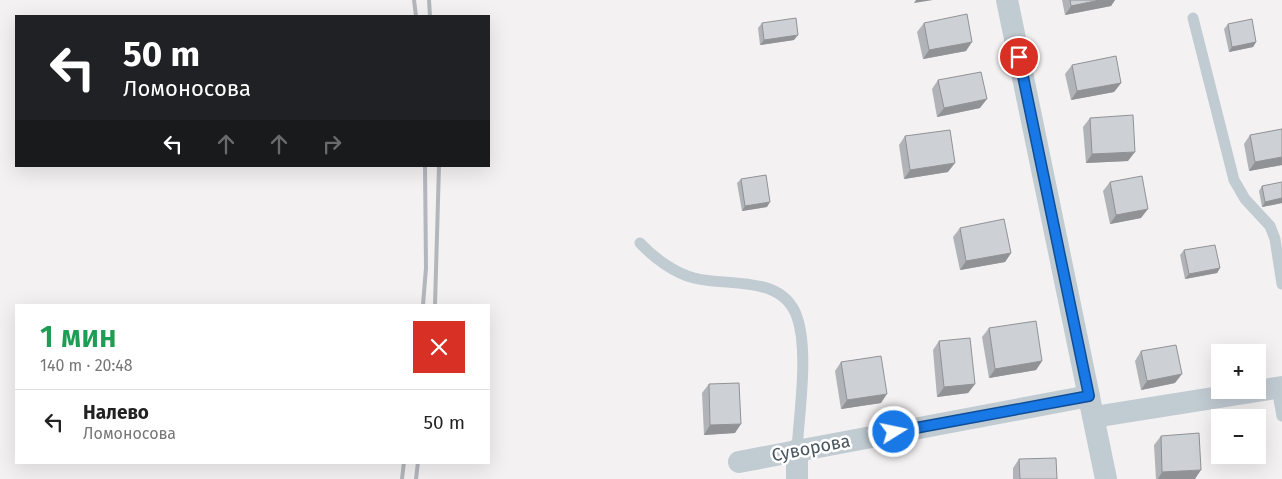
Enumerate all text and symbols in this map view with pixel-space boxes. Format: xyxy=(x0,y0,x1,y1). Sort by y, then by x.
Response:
text: 50 m xyxy=(123,33,200,75)
icon: left xyxy=(40,35,105,100)
pin xyxy=(998,36,1040,78)
icon: arrive xyxy=(1005,43,1033,71)
text: Ломоносова xyxy=(123,75,251,102)
icon: left xyxy=(159,130,187,158)
icon: ahead xyxy=(212,130,240,158)
icon: ahead xyxy=(265,130,293,158)
icon: right xyxy=(318,130,346,158)
text: 1 мин xyxy=(40,319,117,355)
button: close xyxy=(413,321,465,373)
map controls xyxy=(1211,344,1266,464)
button: + xyxy=(1211,344,1266,399)
text: 140 m · 20:48 xyxy=(40,356,133,375)
text: Налево xyxy=(83,401,149,424)
position arrow xyxy=(867,405,919,457)
icon: left xyxy=(40,408,68,436)
button: − xyxy=(1211,409,1266,464)
text: 50 m xyxy=(424,411,465,434)
text: Ломоносова xyxy=(83,424,176,443)
street label: Суворова xyxy=(770,430,852,466)

